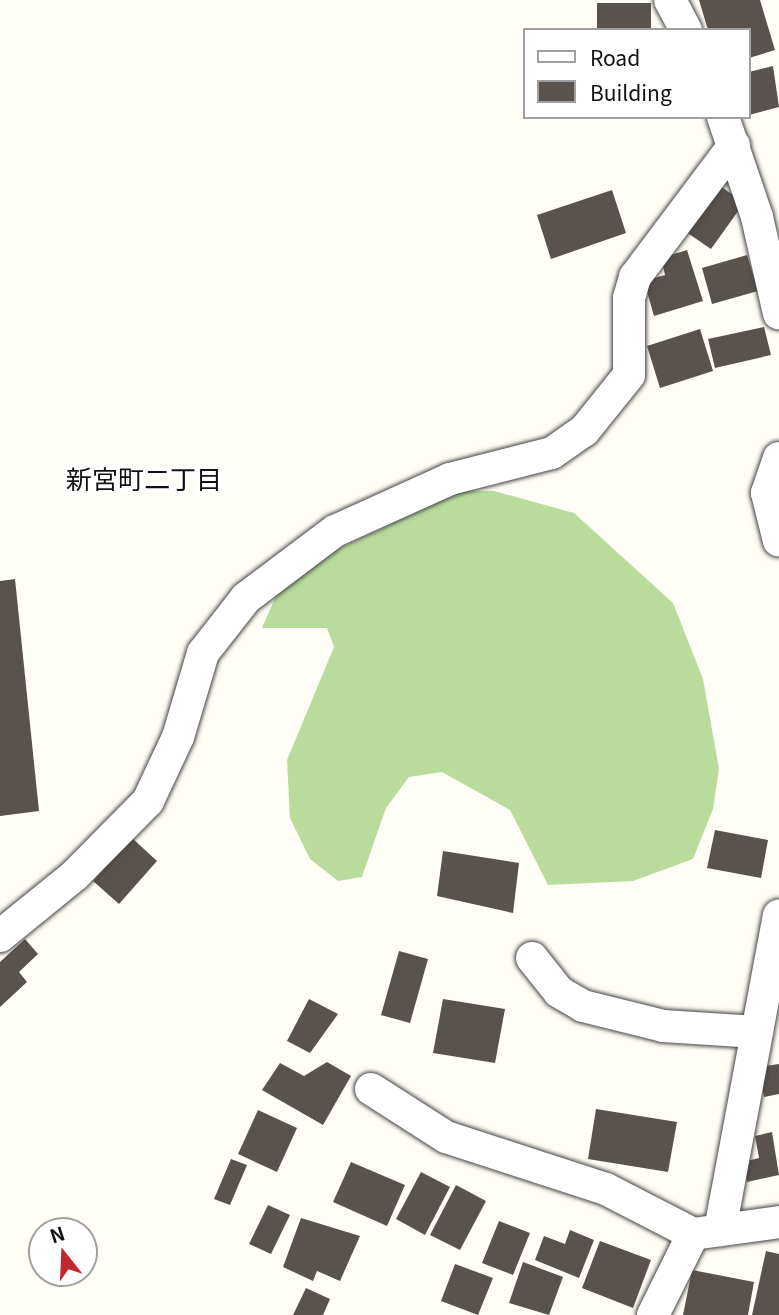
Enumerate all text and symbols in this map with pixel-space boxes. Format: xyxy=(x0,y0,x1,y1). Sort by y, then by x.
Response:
legend xyxy=(524,28,751,119)
text: Road xyxy=(590,42,640,72)
text: Building xyxy=(590,77,672,107)
district label: 新宮町二丁目 xyxy=(66,462,222,494)
north arrow xyxy=(28,1217,98,1287)
text: N xyxy=(46,1218,68,1248)

